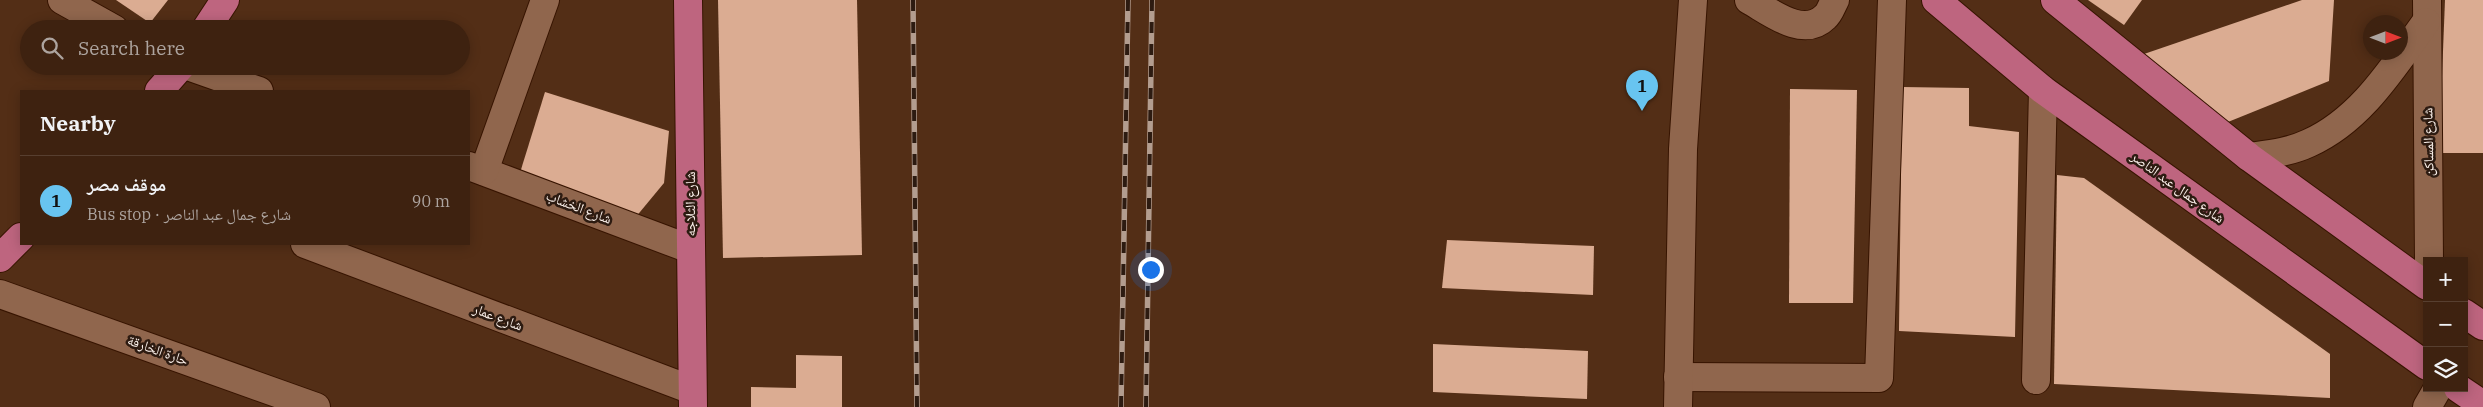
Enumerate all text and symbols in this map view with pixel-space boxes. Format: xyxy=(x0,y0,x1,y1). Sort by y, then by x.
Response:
north arrow xyxy=(2363,15,2408,60)
search box xyxy=(20,20,470,75)
icon: search xyxy=(38,34,66,62)
text: Search here xyxy=(78,36,185,60)
pin: 1 xyxy=(1626,70,1658,111)
street label: شارع المساكن xyxy=(2418,107,2439,177)
text: Nearby xyxy=(40,109,116,137)
street label: شارع جمال عبد الناصر xyxy=(2126,146,2228,228)
text: موقف مصر xyxy=(87,172,166,196)
street label: شارع الثلاجه xyxy=(681,172,700,236)
street label: شارع الخشاب xyxy=(543,186,614,229)
text: 1 xyxy=(51,191,61,211)
text: 90 m xyxy=(412,191,450,211)
text: Bus stop · شارع جمال عبد الناصر xyxy=(87,204,291,224)
your location xyxy=(1138,257,1164,283)
map controls xyxy=(2423,257,2468,392)
button: + xyxy=(2423,257,2468,302)
street label: شارع عمار xyxy=(469,299,525,336)
button: − xyxy=(2423,302,2468,347)
street label: حارة الخارقة xyxy=(125,331,191,369)
button: layers xyxy=(2423,347,2468,392)

